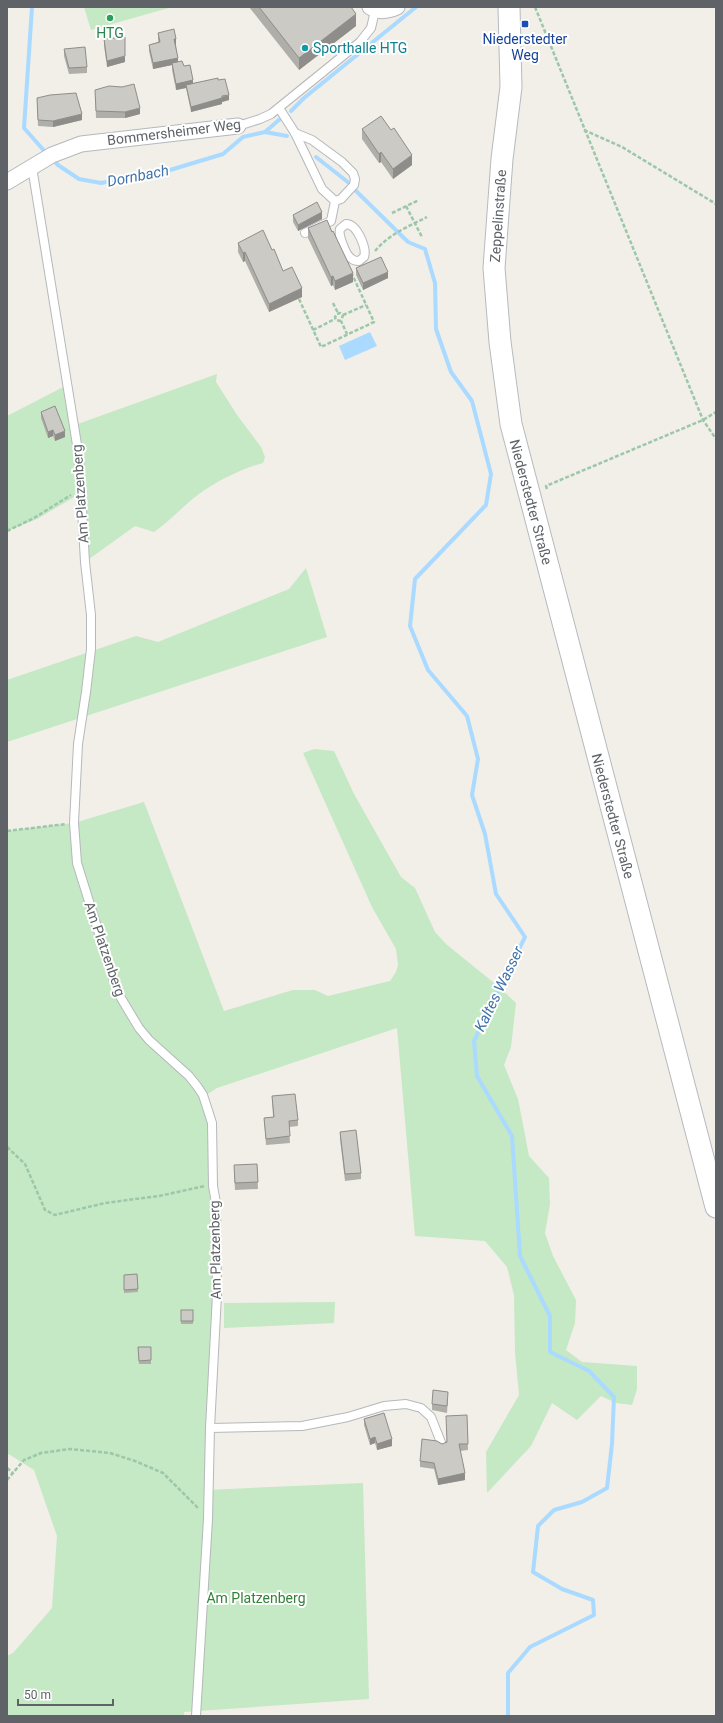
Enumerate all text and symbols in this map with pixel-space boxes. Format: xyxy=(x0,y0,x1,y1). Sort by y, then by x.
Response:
marker: HTG xyxy=(105,13,115,23)
marker: Niederstedter Weg xyxy=(520,19,530,29)
place label: HTG xyxy=(96,25,124,41)
place label: Niederstedter Weg xyxy=(483,31,568,63)
place label: Sporthalle HTG xyxy=(313,40,407,56)
marker: Sporthalle HTG xyxy=(300,43,310,53)
street label: Bommersheimer Weg xyxy=(106,116,242,148)
water label: Dornbach xyxy=(106,161,170,191)
street label: Zeppelinstraße xyxy=(487,169,509,263)
street label: Niederstedter Straße xyxy=(507,438,555,566)
street label: Am Platzenberg xyxy=(69,444,91,544)
street label: Niederstedter Straße xyxy=(589,752,637,880)
street label: Am Platzenberg xyxy=(81,900,129,998)
water label: Kaltes Wasser xyxy=(471,943,528,1035)
street label: Am Platzenberg xyxy=(206,1200,224,1300)
park label: Am Platzenberg xyxy=(206,1590,306,1606)
scale bar xyxy=(18,1681,113,1707)
text: 50 m xyxy=(24,1688,51,1702)

